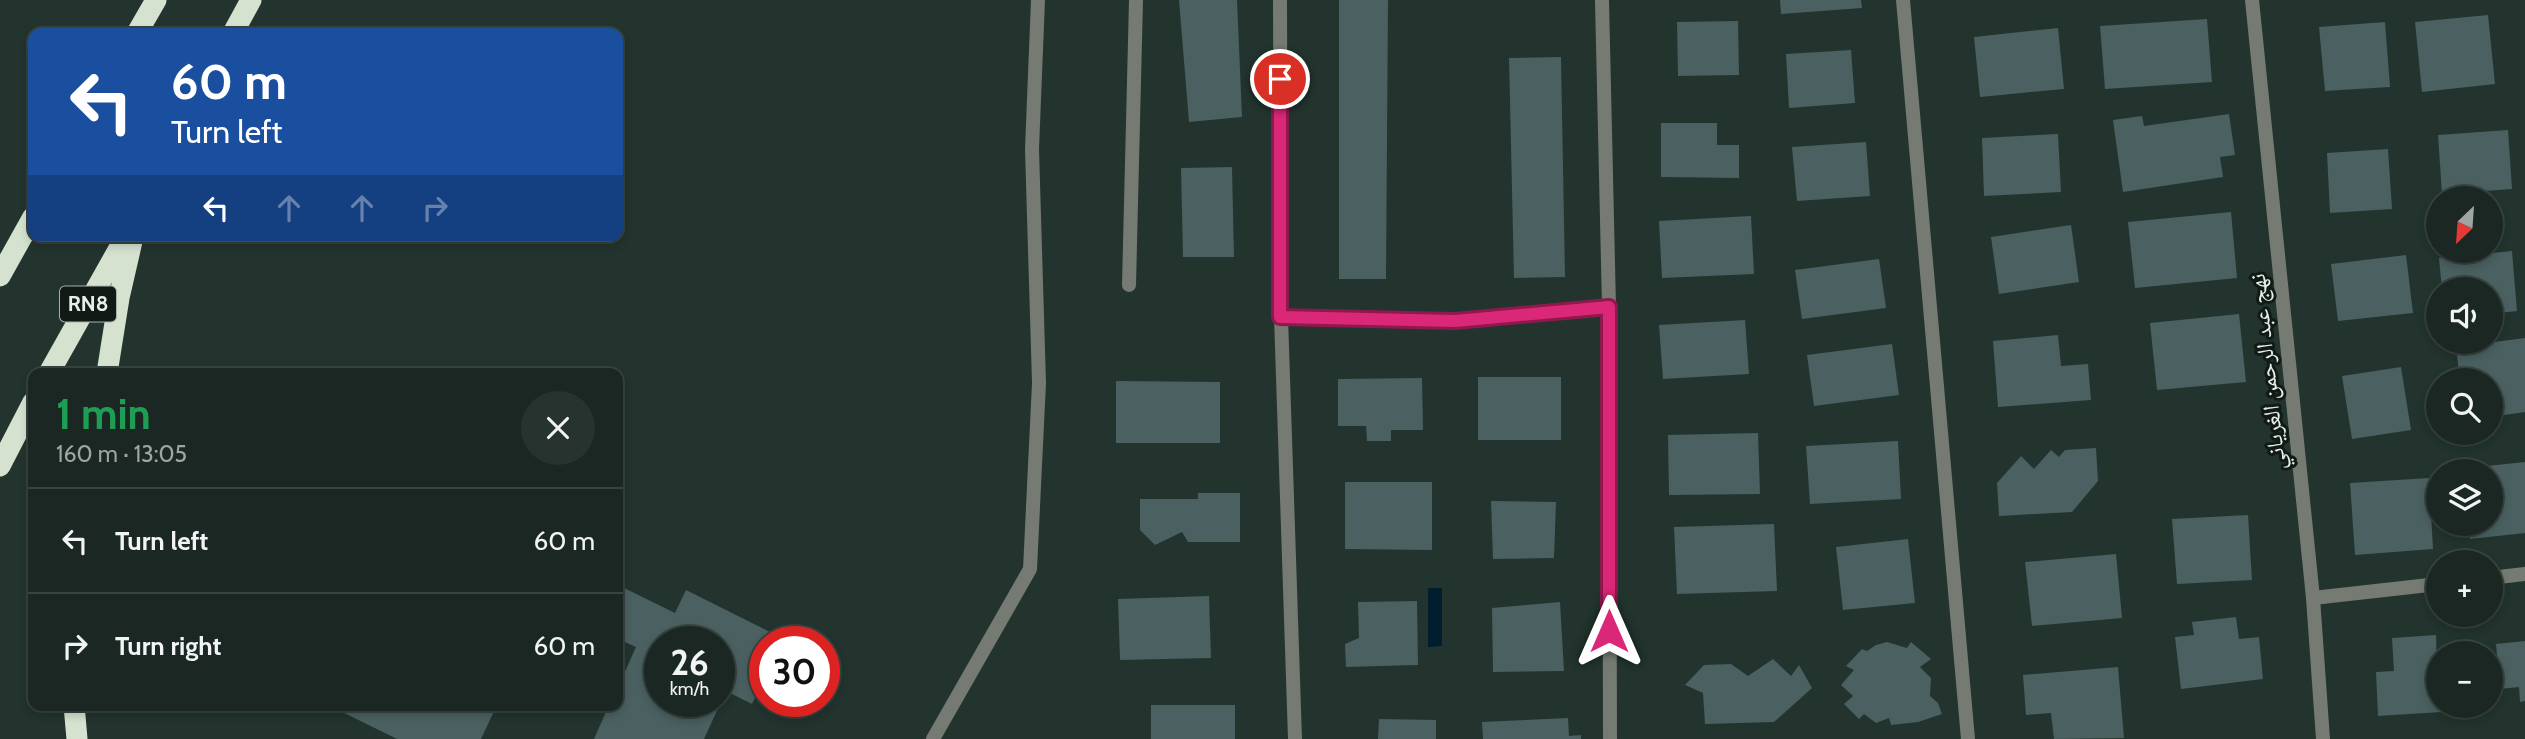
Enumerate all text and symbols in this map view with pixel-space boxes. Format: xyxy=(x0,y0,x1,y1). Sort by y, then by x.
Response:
pin xyxy=(1250,49,1310,109)
text: 60 m xyxy=(171,52,287,111)
icon: left xyxy=(56,56,147,147)
icon: arrive xyxy=(1261,60,1299,98)
text: Turn left xyxy=(171,112,282,151)
north arrow xyxy=(2426,186,2502,262)
map controls xyxy=(2426,186,2503,718)
icon: left xyxy=(197,189,235,227)
icon: ahead xyxy=(270,189,308,227)
icon: ahead xyxy=(343,189,381,227)
icon: right xyxy=(416,189,454,227)
street label: نهج عبد الرحمن الغرياني xyxy=(2243,272,2296,472)
button: sound xyxy=(2426,277,2503,354)
road number: RN8 xyxy=(60,286,116,322)
button: search xyxy=(2426,368,2503,445)
text: 1 min xyxy=(56,388,151,440)
button: close xyxy=(521,391,595,465)
text: 160 m · 13:05 xyxy=(56,440,187,468)
button: layers xyxy=(2426,459,2503,536)
icon: left xyxy=(56,522,94,560)
text: Turn left xyxy=(115,525,208,557)
text: 60 m xyxy=(533,525,595,557)
button: + xyxy=(2426,550,2503,627)
position arrow xyxy=(1572,594,1646,668)
speed limit sign: 30 xyxy=(749,626,840,717)
icon: right xyxy=(56,627,94,665)
text: Turn right xyxy=(115,630,221,662)
text: 60 m xyxy=(533,630,595,662)
text: 26 xyxy=(670,641,709,684)
button: − xyxy=(2426,641,2503,718)
text: km/h xyxy=(670,678,709,700)

